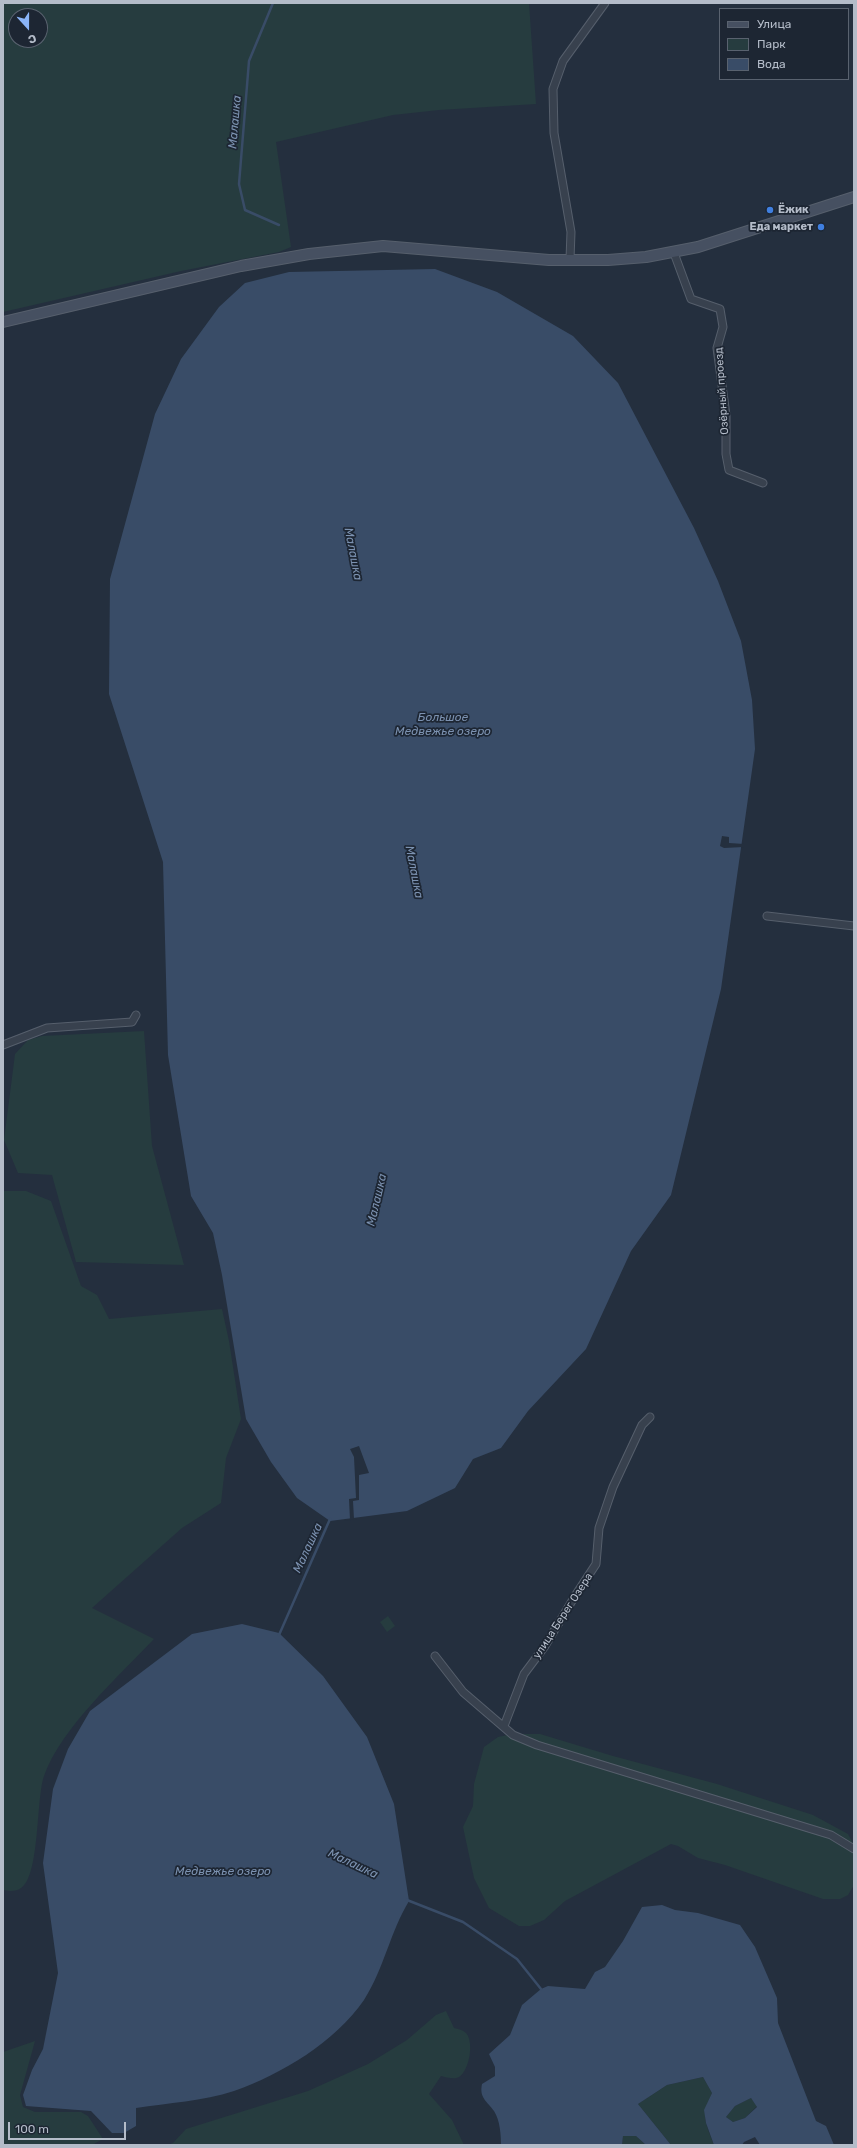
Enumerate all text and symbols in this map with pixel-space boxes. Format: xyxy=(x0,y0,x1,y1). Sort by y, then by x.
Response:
north arrow xyxy=(8,8,48,48)
legend xyxy=(719,8,849,80)
text: Улица xyxy=(757,17,791,31)
text: С xyxy=(26,31,38,46)
text: Парк xyxy=(757,37,786,51)
text: Вода xyxy=(757,57,786,71)
water label: Малашка xyxy=(225,95,245,149)
place label: Ёжик xyxy=(778,203,809,217)
marker: Ёжик xyxy=(765,205,775,215)
place label: Еда маркет xyxy=(750,220,813,234)
marker: Еда маркет xyxy=(816,222,826,232)
street label: Озёрный проезд xyxy=(712,347,732,435)
water label: Малашка xyxy=(341,526,365,582)
water label: Большое Медвежье озеро xyxy=(395,711,491,739)
water label: Малашка xyxy=(402,844,426,900)
water label: Малашка xyxy=(364,1172,390,1228)
water label: Малашка xyxy=(290,1521,326,1575)
street label: улица Берег Озера xyxy=(530,1571,596,1661)
water label: Малашка xyxy=(326,1846,380,1882)
water label: Медвежье озеро xyxy=(175,1865,271,1879)
scale bar xyxy=(10,2114,128,2140)
text: 100 m xyxy=(15,2122,49,2136)

